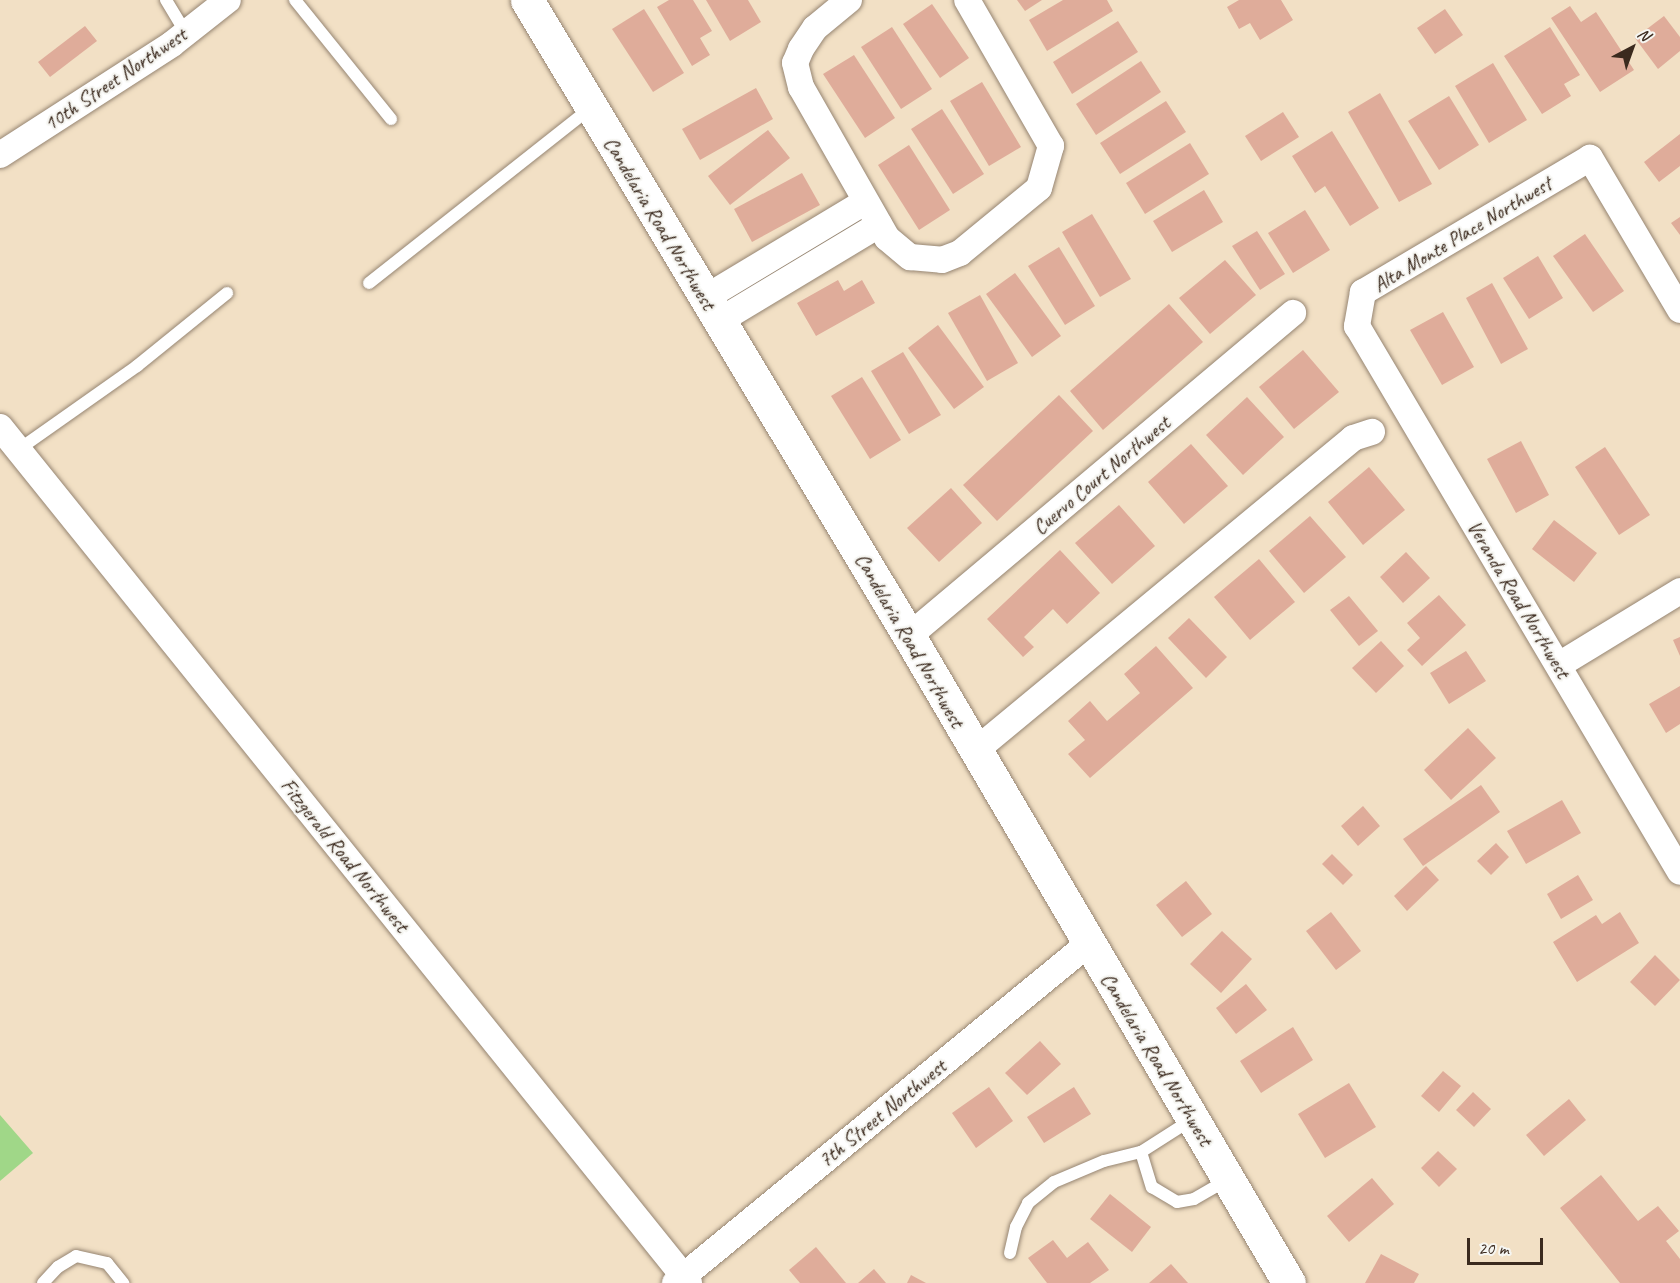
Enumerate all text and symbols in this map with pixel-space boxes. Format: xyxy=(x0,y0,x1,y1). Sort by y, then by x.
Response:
north arrow xyxy=(1602,18,1662,78)
street label: 10th Street Northwest xyxy=(39,22,191,136)
text: N xyxy=(1634,24,1654,45)
street label: Candelaria Road Northwest xyxy=(598,132,722,314)
street label: Alta Monte Place Northwest xyxy=(1368,171,1556,297)
street label: Cuervo Court Northwest xyxy=(1027,410,1175,540)
street label: Veranda Road Northwest xyxy=(1462,515,1576,683)
street label: Candelaria Road Northwest xyxy=(850,548,970,732)
street label: Fitzgerald Road Northwest xyxy=(275,773,415,937)
street label: Candelaria Road Northwest xyxy=(1095,968,1219,1150)
street label: 7th Street Northwest xyxy=(813,1054,951,1172)
scale bar xyxy=(1470,1226,1546,1264)
text: 20 m xyxy=(1478,1237,1509,1259)

